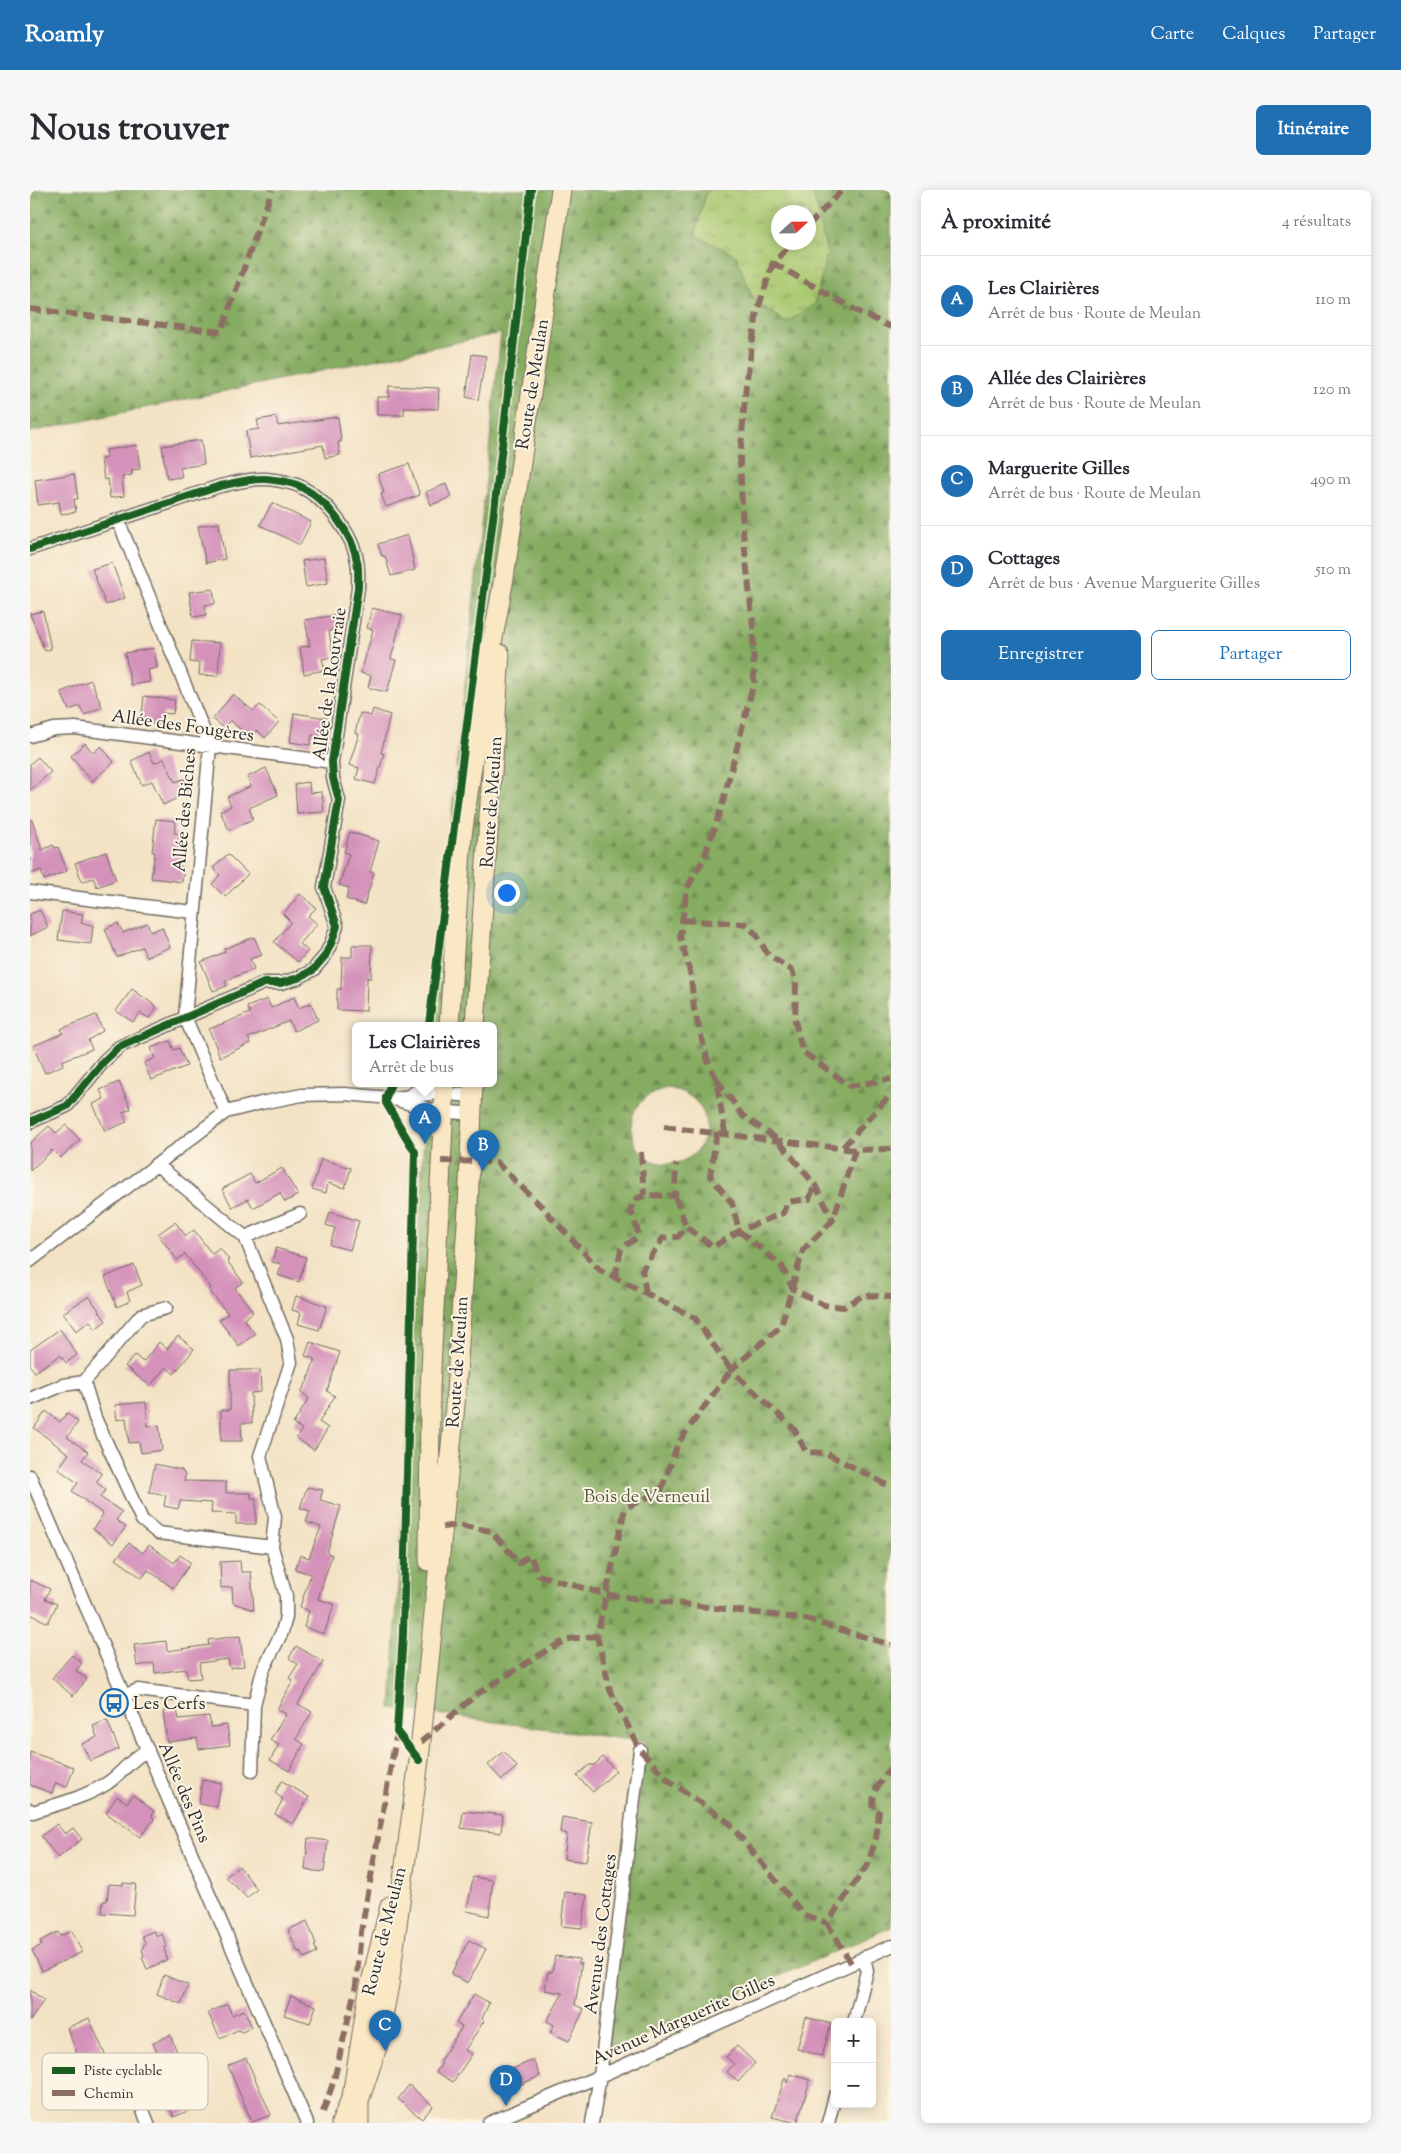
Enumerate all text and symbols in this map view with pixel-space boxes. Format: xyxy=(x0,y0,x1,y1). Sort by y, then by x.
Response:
text: Roamly xyxy=(25,18,104,52)
text: Carte xyxy=(1151,22,1194,48)
text: Calques xyxy=(1222,22,1285,48)
text: Partager xyxy=(1313,22,1376,48)
text: Nous trouver xyxy=(30,105,229,156)
button: Itinéraire xyxy=(1256,105,1371,155)
north arrow xyxy=(771,205,816,250)
text: À proximité xyxy=(941,208,1051,238)
text: 4 résultats xyxy=(1282,211,1351,234)
text: Les Clairières xyxy=(988,276,1099,303)
text: A xyxy=(951,289,964,312)
text: 110 m xyxy=(1315,289,1351,312)
text: Arrêt de bus · Route de Meulan xyxy=(988,303,1201,326)
street label: Route de Meulan xyxy=(511,317,557,452)
text: Allée des Clairières xyxy=(988,366,1146,393)
text: B xyxy=(952,379,962,402)
text: 120 m xyxy=(1313,379,1351,402)
text: Arrêt de bus · Route de Meulan xyxy=(988,393,1201,416)
text: Marguerite Gilles xyxy=(988,456,1130,483)
text: C xyxy=(951,469,963,492)
text: 490 m xyxy=(1310,469,1351,492)
text: Arrêt de bus · Route de Meulan xyxy=(988,483,1201,506)
text: Cottages xyxy=(988,546,1060,573)
text: D xyxy=(951,559,963,582)
text: 510 m xyxy=(1315,559,1351,582)
text: Arrêt de bus · Avenue Marguerite Gilles xyxy=(988,573,1260,596)
street label: Allée de la Rouvraie xyxy=(307,606,355,763)
button: Enregistrer xyxy=(941,630,1141,680)
button: Partager xyxy=(1151,630,1351,680)
street label: Allée des Fougères xyxy=(110,704,256,750)
street label: Route de Meulan xyxy=(475,735,511,869)
street label: Allée des Biches xyxy=(168,747,204,873)
your location xyxy=(494,880,520,906)
popup xyxy=(352,1022,497,1087)
text: Les Clairières xyxy=(369,1030,480,1057)
text: Arrêt de bus xyxy=(369,1057,454,1080)
pin: A xyxy=(409,1103,441,1144)
pin: B xyxy=(467,1130,499,1171)
street label: Route de Meulan xyxy=(441,1295,477,1429)
park label: Bois de Verneuil xyxy=(584,1485,710,1511)
bus stop icon: Les Cerfs xyxy=(99,1688,129,1718)
place label: Les Cerfs xyxy=(133,1692,206,1718)
street label: Allée des Pins xyxy=(150,1738,216,1847)
street label: Avenue des Cottages xyxy=(579,1852,625,2016)
street label: Route de Meulan xyxy=(357,1864,415,1999)
street label: Avenue Marguerite Gilles xyxy=(588,1969,780,2073)
pin: C xyxy=(369,2010,401,2051)
map controls xyxy=(831,2018,876,2108)
button: + xyxy=(831,2018,876,2063)
legend xyxy=(42,2053,208,2110)
text: Piste cyclable xyxy=(84,2062,162,2082)
button: − xyxy=(831,2063,876,2108)
pin: D xyxy=(490,2065,522,2106)
text: Chemin xyxy=(84,2085,134,2105)

